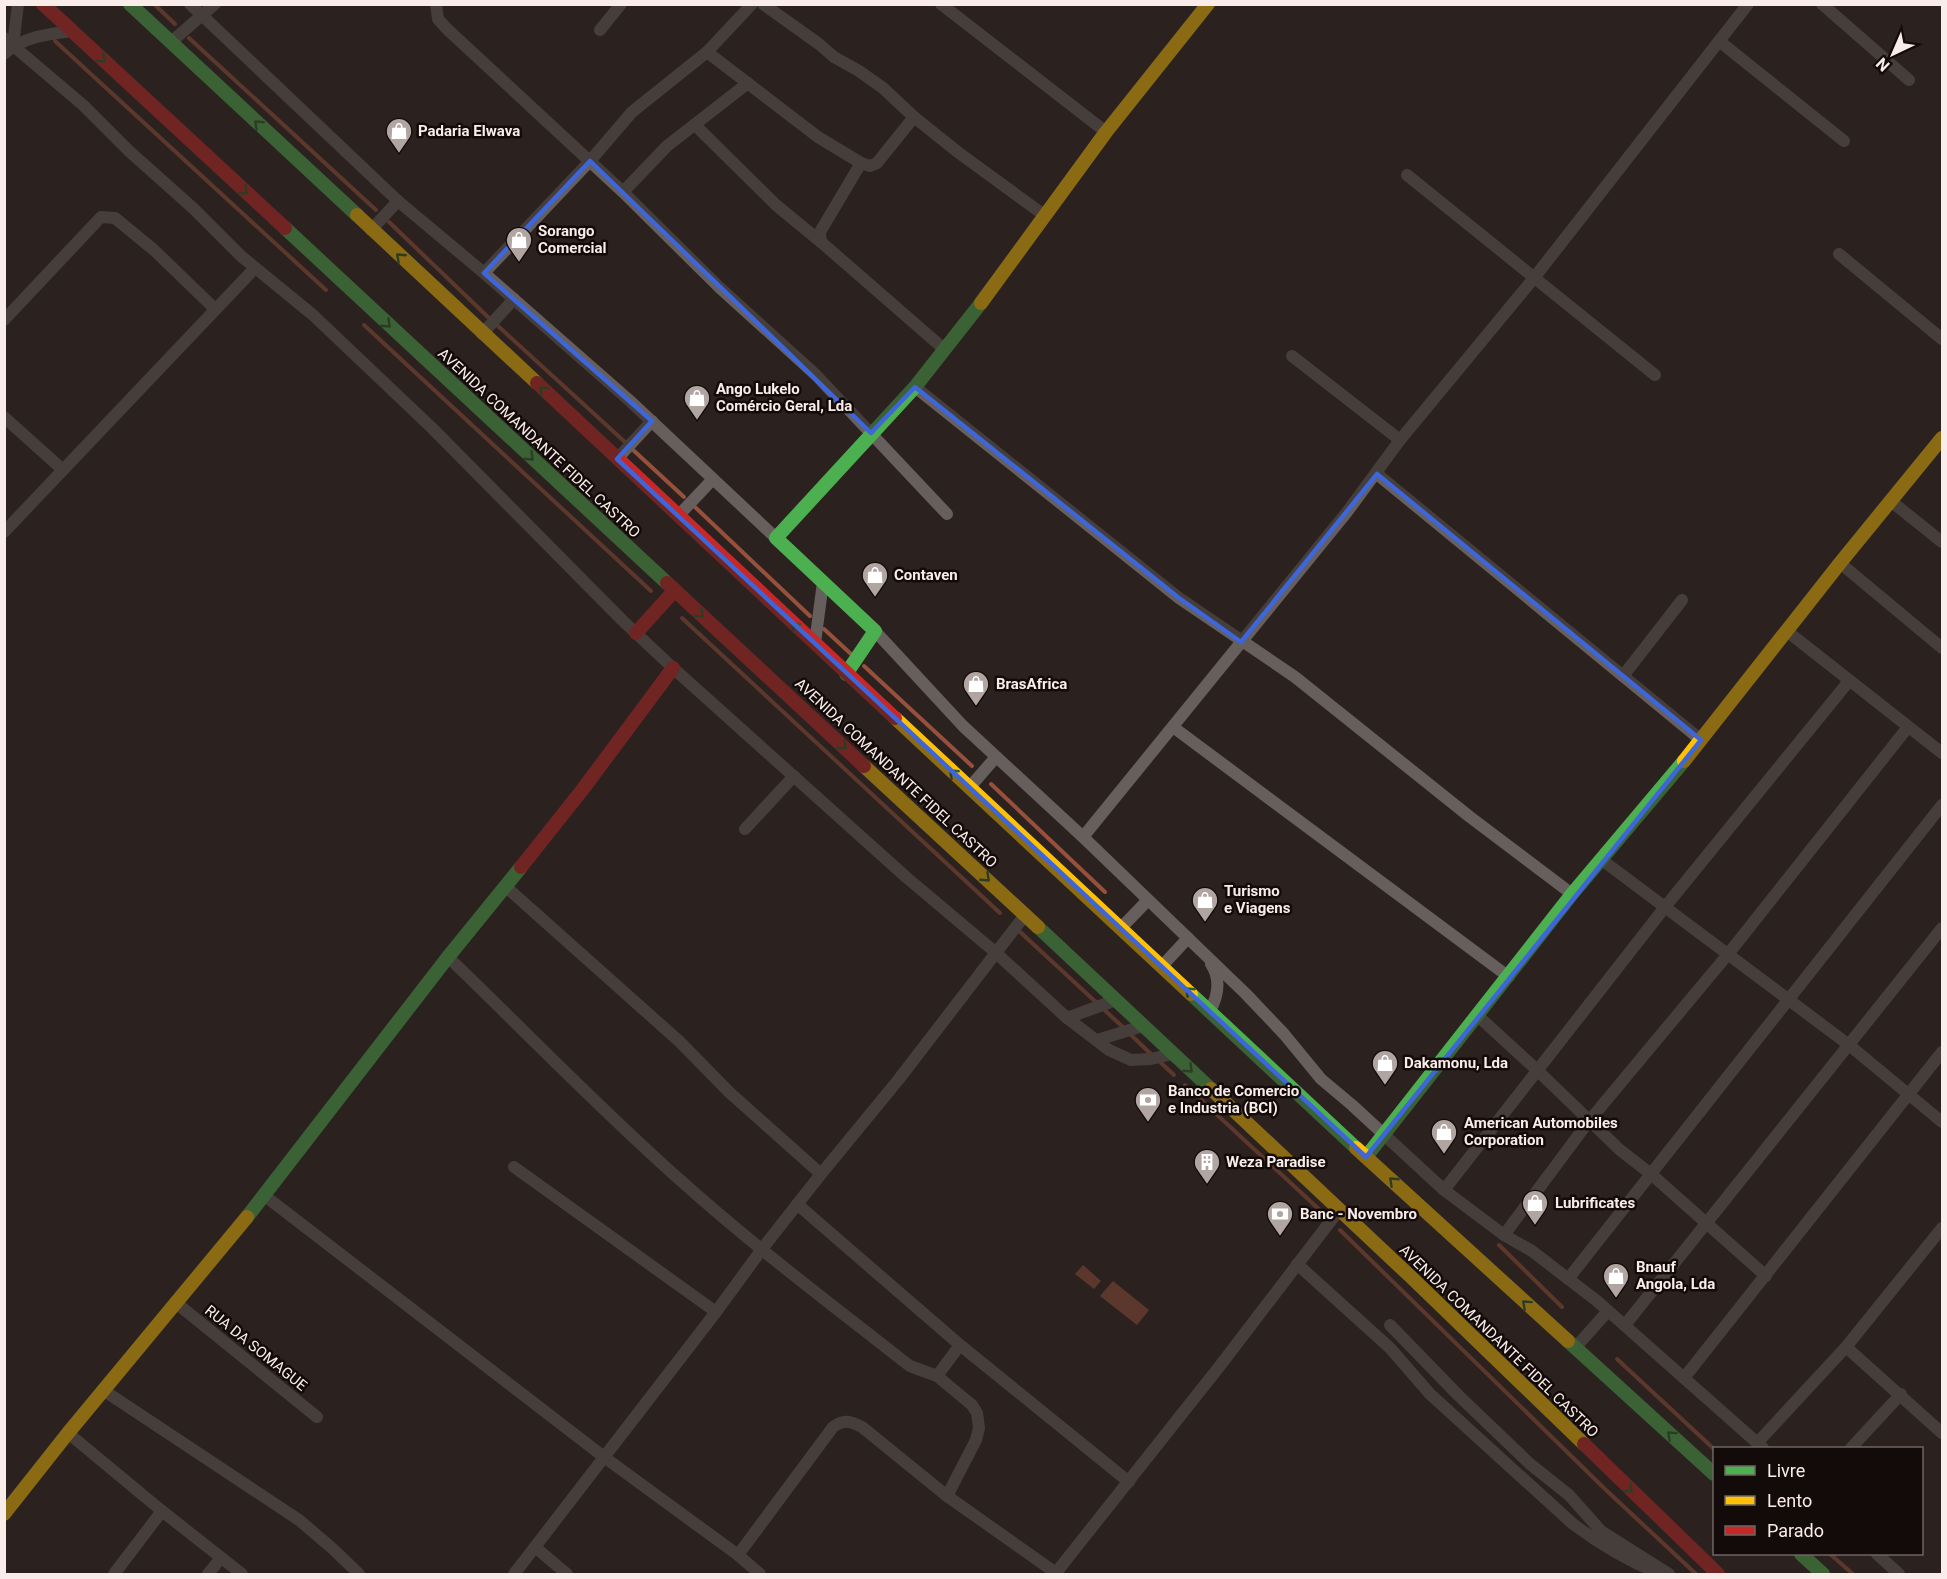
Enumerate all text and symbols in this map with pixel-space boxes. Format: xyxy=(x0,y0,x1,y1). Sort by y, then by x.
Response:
north arrow xyxy=(1863,24,1923,84)
one-way arrow xyxy=(94,51,105,62)
text: N xyxy=(1872,54,1894,75)
shop icon: Padaria Elwava xyxy=(384,116,414,154)
one-way arrow xyxy=(254,120,264,131)
place label: Padaria Elwava xyxy=(418,122,520,140)
one-way arrow xyxy=(237,184,248,195)
place label: Sorango Comercial xyxy=(538,222,607,257)
shop icon: Sorango Comercial xyxy=(504,225,534,263)
one-way arrow xyxy=(396,253,407,264)
one-way arrow xyxy=(380,317,391,328)
street label: AVENIDA COMANDANTE FIDEL CASTRO xyxy=(434,344,644,542)
place label: Ango Lukelo Comércio Geral, Lda xyxy=(716,380,852,415)
shop icon: Ango Lukelo Comércio Geral, Lda xyxy=(682,383,712,421)
one-way arrow xyxy=(539,386,549,397)
one-way arrow xyxy=(524,450,534,461)
shop icon: Contaven xyxy=(860,560,890,598)
place label: Contaven xyxy=(894,566,958,584)
one-way arrow xyxy=(692,606,703,617)
one-way arrow xyxy=(791,622,802,633)
shop icon: BrasAfrica xyxy=(961,669,991,707)
street label: AVENIDA COMANDANTE FIDEL CASTRO xyxy=(791,674,1001,872)
place label: BrasAfrica xyxy=(996,675,1067,693)
one-way arrow xyxy=(836,739,847,750)
one-way arrow xyxy=(950,769,960,780)
one-way arrow xyxy=(979,871,990,882)
place label: Turismo e Viagens xyxy=(1224,882,1291,917)
shop icon: Turismo e Viagens xyxy=(1190,885,1220,923)
one-way arrow xyxy=(1185,987,1195,998)
shop icon: Dakamonu, Lda xyxy=(1370,1048,1400,1086)
place label: Dakamonu, Lda xyxy=(1404,1054,1508,1072)
one-way arrow xyxy=(1182,1062,1193,1073)
place label: Banco de Comercio e Industria (BCI) xyxy=(1168,1082,1299,1117)
bank icon: Banco de Comercio e Industria (BCI) xyxy=(1133,1085,1163,1123)
place label: American Automobiles Corporation xyxy=(1464,1114,1618,1149)
shop icon: American Automobiles Corporation xyxy=(1429,1117,1459,1155)
building icon: Weza Paradise xyxy=(1192,1147,1222,1185)
place label: Weza Paradise xyxy=(1226,1153,1326,1171)
one-way arrow xyxy=(1389,1178,1400,1189)
shop icon: Lubrificates xyxy=(1520,1188,1550,1226)
place label: Lubrificates xyxy=(1555,1194,1635,1212)
bank icon: Banc - Novembro xyxy=(1265,1199,1295,1237)
place label: Banc - Novembro xyxy=(1300,1205,1417,1223)
street label: AVENIDA COMANDANTE FIDEL CASTRO xyxy=(1396,1241,1602,1441)
place label: Bnauf Angola, Lda xyxy=(1636,1258,1715,1293)
shop icon: Bnauf Angola, Lda xyxy=(1601,1261,1631,1299)
one-way arrow xyxy=(1523,1300,1533,1311)
street label: RUA DA SOMAGUE xyxy=(201,1301,311,1395)
one-way arrow xyxy=(1667,1431,1678,1442)
legend xyxy=(1713,1447,1923,1555)
text: Livre xyxy=(1767,1460,1805,1481)
one-way arrow xyxy=(1621,1481,1632,1492)
text: Lento xyxy=(1767,1490,1812,1511)
text: Parado xyxy=(1767,1520,1824,1541)

